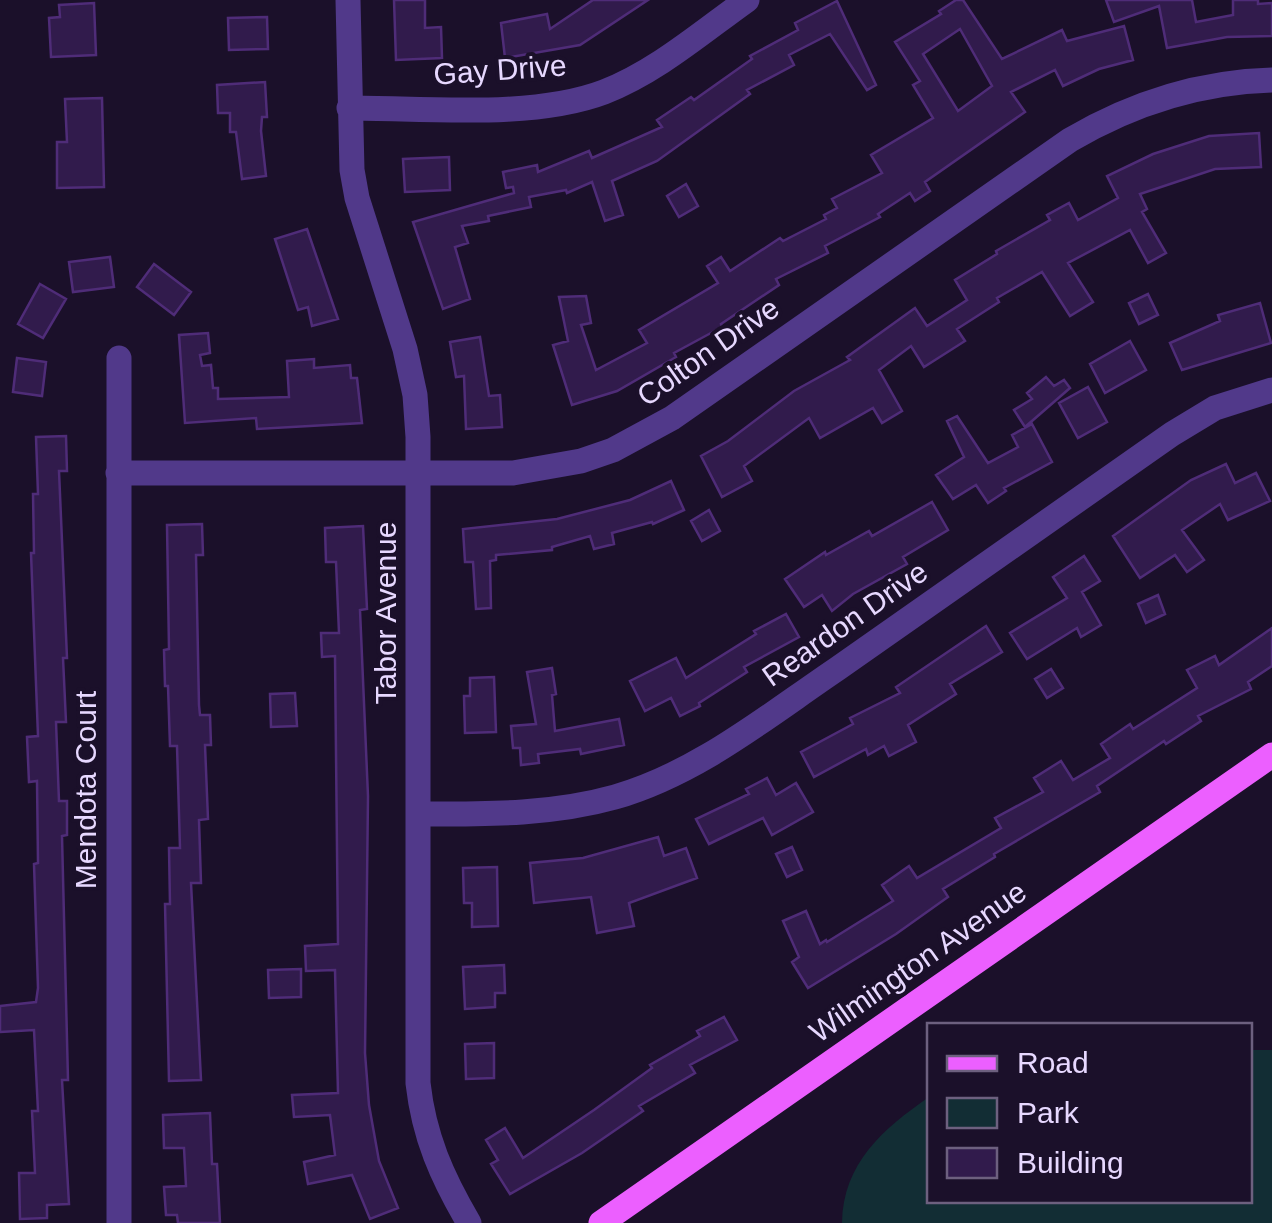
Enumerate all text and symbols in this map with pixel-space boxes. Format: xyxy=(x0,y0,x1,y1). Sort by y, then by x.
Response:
street label: Gay Drive xyxy=(432,48,568,91)
street label: Colton Drive xyxy=(631,291,785,412)
street label: Tabor Avenue xyxy=(369,522,402,704)
street label: Reardon Drive xyxy=(756,555,933,693)
street label: Mendota Court xyxy=(69,690,102,889)
street label: Wilmington Avenue xyxy=(803,875,1032,1049)
legend xyxy=(927,1023,1252,1203)
text: Road xyxy=(1017,1046,1089,1079)
text: Park xyxy=(1017,1096,1080,1129)
text: Building xyxy=(1017,1146,1124,1179)

